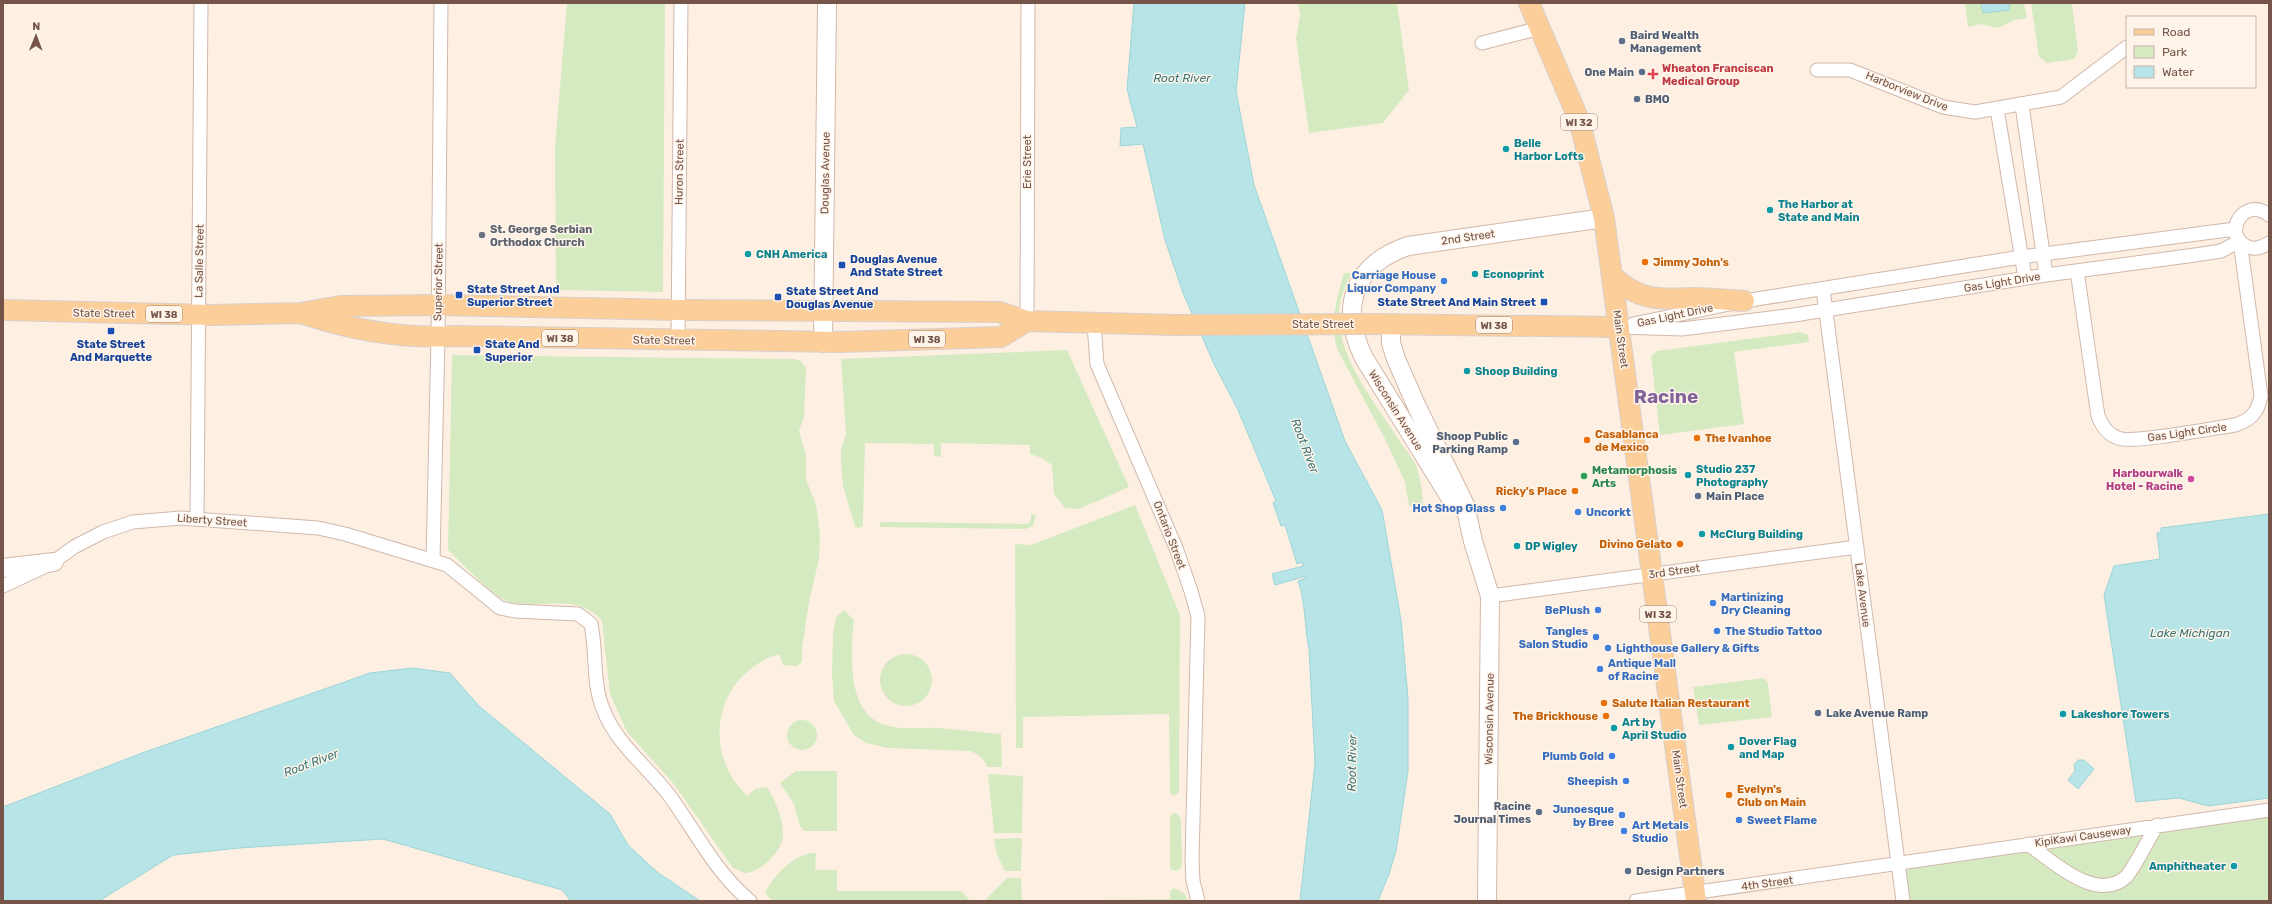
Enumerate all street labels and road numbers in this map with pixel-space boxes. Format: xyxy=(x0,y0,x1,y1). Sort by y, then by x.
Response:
street label: Harborview Drive xyxy=(1864,69,1950,114)
road number: WI 32 xyxy=(1561,114,1597,130)
street label: Douglas Avenue xyxy=(818,132,833,214)
street label: Erie Street xyxy=(1021,134,1034,189)
street label: Huron Street xyxy=(672,138,687,205)
street label: La Salle Street xyxy=(192,223,207,298)
street label: 2nd Street xyxy=(1440,227,1496,248)
street label: Superior Street xyxy=(431,242,446,321)
street label: Gas Light Drive xyxy=(1963,270,2041,295)
street label: Gas Light Drive xyxy=(1636,301,1714,330)
street label: State Street xyxy=(73,306,136,321)
road number: WI 38 xyxy=(146,306,182,322)
street label: Main Street xyxy=(1610,309,1631,370)
road number: WI 38 xyxy=(1476,317,1512,333)
street label: State Street xyxy=(1292,318,1355,331)
road number: WI 38 xyxy=(542,330,578,346)
road number: WI 38 xyxy=(909,331,945,347)
street label: State Street xyxy=(633,333,696,348)
street label: Wisconsin Avenue xyxy=(1366,368,1425,453)
street label: Gas Light Circle xyxy=(2147,421,2228,444)
street label: Ontario Street xyxy=(1151,499,1189,572)
street label: Liberty Street xyxy=(176,512,248,529)
street label: 3rd Street xyxy=(1648,561,1701,582)
street label: Lake Avenue xyxy=(1852,562,1873,628)
road number: WI 32 xyxy=(1640,606,1676,622)
street label: Wisconsin Avenue xyxy=(1482,673,1497,765)
street label: Main Street xyxy=(1669,749,1690,810)
street label: KipiKawi Causeway xyxy=(2034,823,2132,850)
street label: 4th Street xyxy=(1740,873,1795,894)

